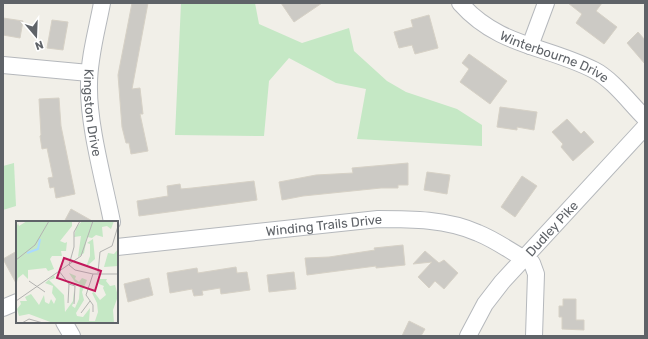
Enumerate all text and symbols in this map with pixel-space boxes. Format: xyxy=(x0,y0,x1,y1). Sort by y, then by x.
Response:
north arrow xyxy=(16,16,56,56)
street label: Winterbourne Drive xyxy=(498,28,612,86)
text: N xyxy=(33,38,45,52)
street label: Kingston Drive xyxy=(80,68,105,158)
street label: Dudley Pike xyxy=(523,198,581,260)
street label: Winding Trails Drive xyxy=(265,212,382,239)
inset map xyxy=(16,221,118,323)

